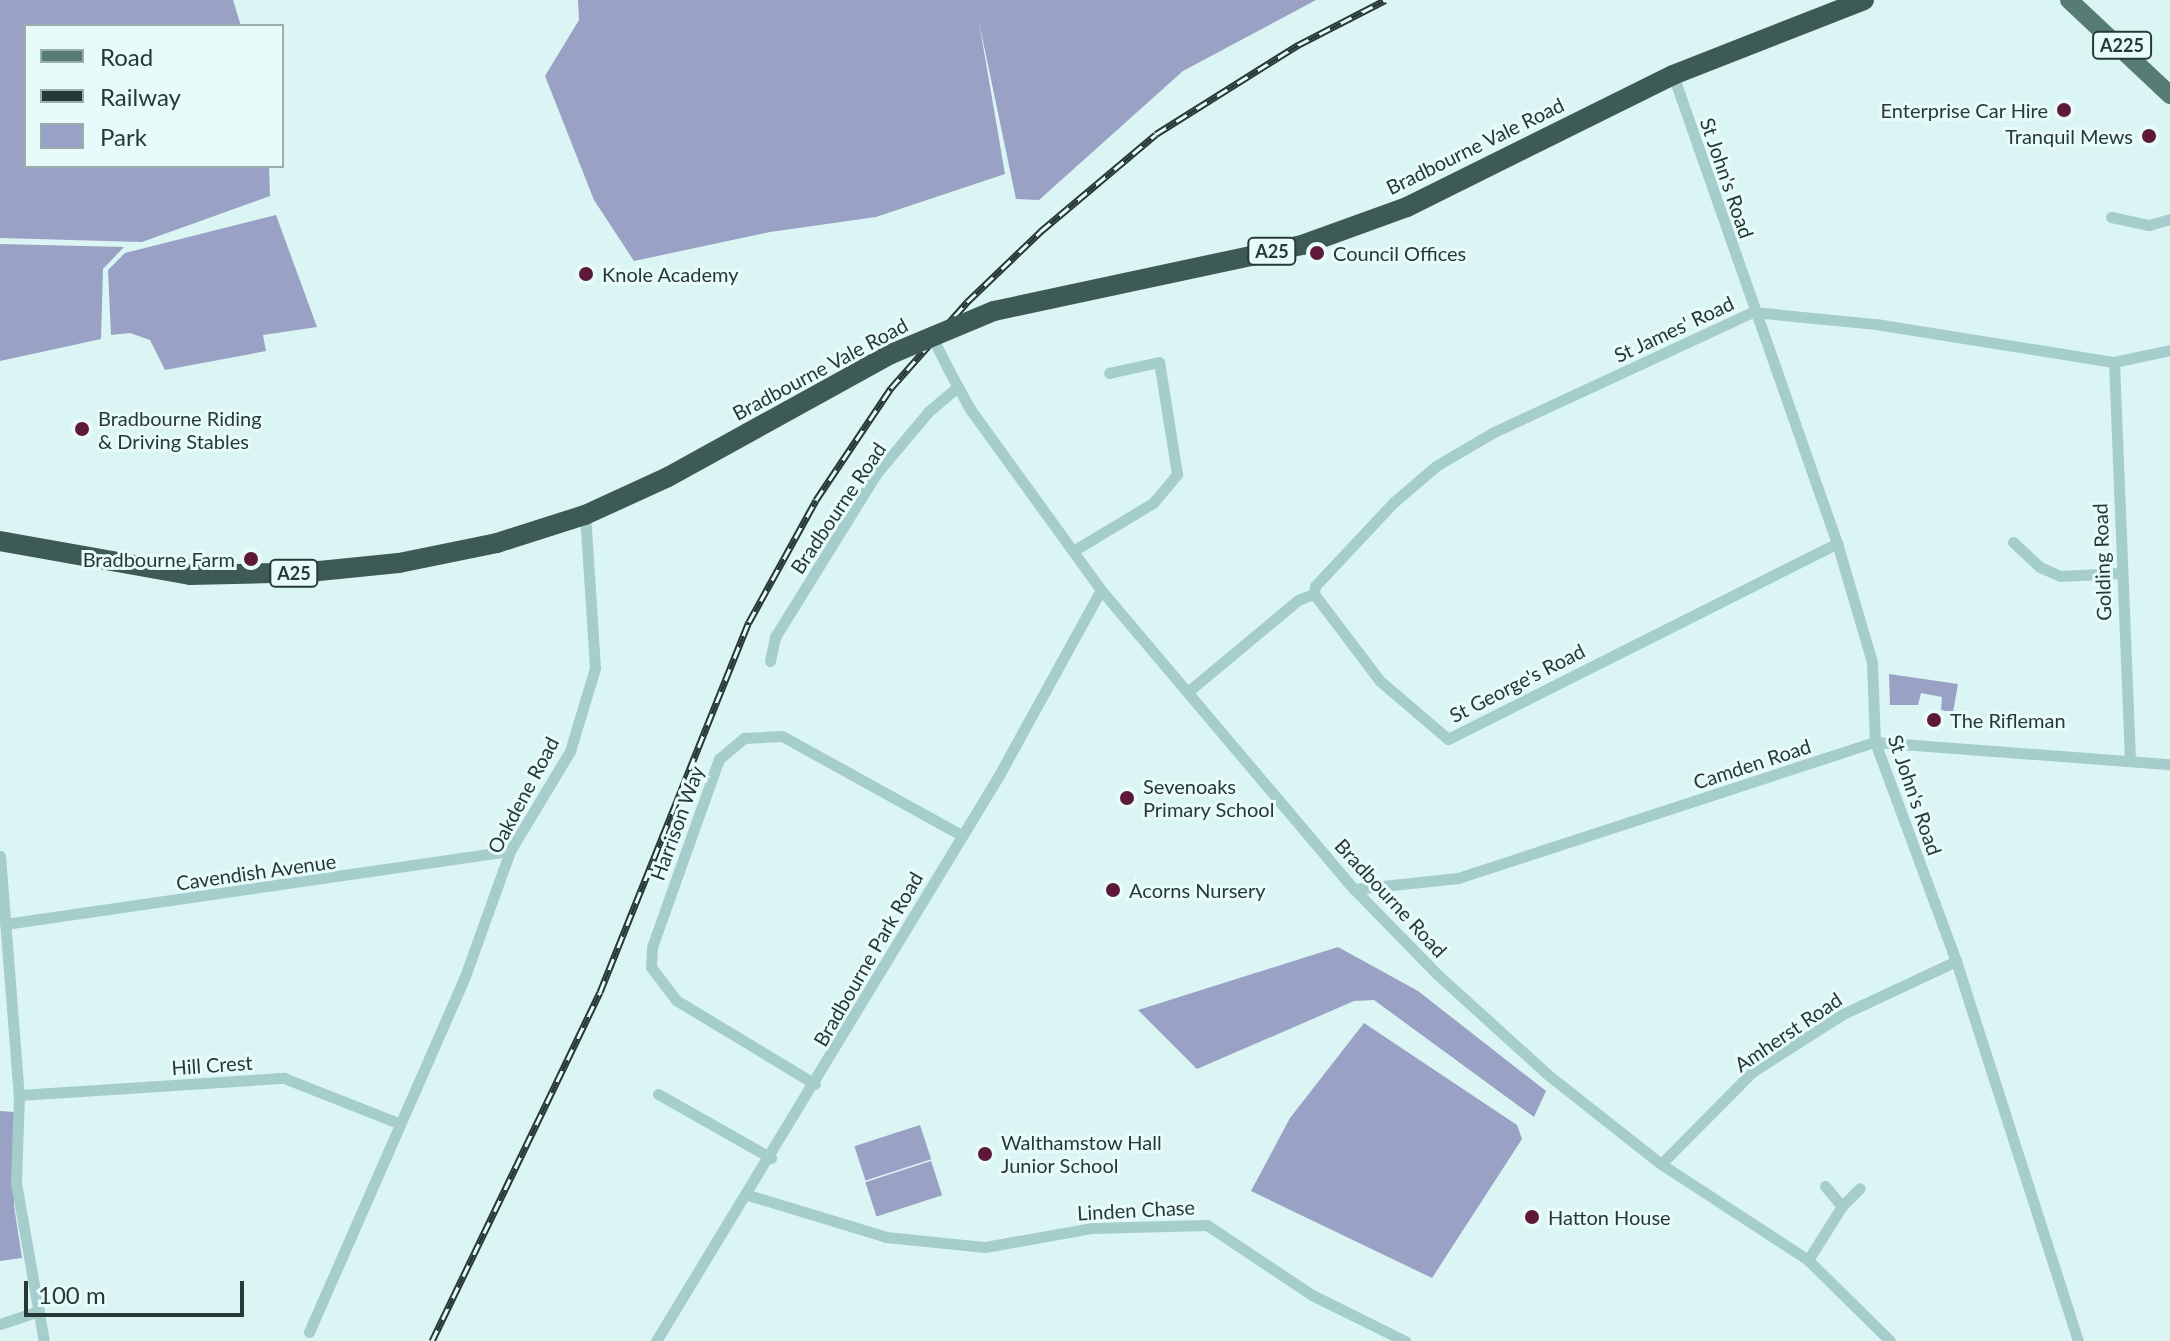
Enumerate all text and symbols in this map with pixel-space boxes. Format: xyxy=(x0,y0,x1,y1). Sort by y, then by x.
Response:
legend xyxy=(24,24,284,168)
road number: A225 xyxy=(2092,31,2152,59)
text: Road xyxy=(100,42,153,71)
text: Railway xyxy=(100,82,181,111)
street label: Bradbourne Vale Road xyxy=(1382,92,1568,200)
place label: Enterprise Car Hire xyxy=(1880,98,2048,122)
marker: Enterprise Car Hire xyxy=(2055,101,2073,119)
street label: St John's Road xyxy=(1695,114,1759,242)
text: Park xyxy=(100,122,147,151)
place label: Tranquil Mews xyxy=(2005,124,2133,148)
marker: Tranquil Mews xyxy=(2140,127,2158,145)
road number: A25 xyxy=(1246,237,1298,265)
place label: Council Offices xyxy=(1333,241,1466,265)
marker: Council Offices xyxy=(1308,244,1326,262)
place label: Knole Academy xyxy=(602,262,739,286)
marker: Knole Academy xyxy=(577,265,595,283)
street label: St James' Road xyxy=(1610,291,1738,367)
street label: Bradbourne Vale Road xyxy=(728,313,912,425)
place label: Bradbourne Riding & Driving Stables xyxy=(98,406,262,453)
marker: Bradbourne Riding & Driving Stables xyxy=(73,420,91,438)
street label: Bradbourne Road xyxy=(785,438,891,578)
street label: Golding Road xyxy=(2088,503,2116,621)
place label: Bradbourne Farm xyxy=(83,547,235,571)
marker: Bradbourne Farm xyxy=(242,550,260,568)
road number: A25 xyxy=(268,559,320,587)
street label: St George's Road xyxy=(1445,639,1589,727)
place label: The Rifleman xyxy=(1950,708,2066,732)
marker: The Rifleman xyxy=(1925,711,1943,729)
street label: St John's Road xyxy=(1883,731,1947,859)
street label: Oakdene Road xyxy=(482,733,564,857)
street label: Camden Road xyxy=(1690,734,1814,794)
street label: Harrison Way xyxy=(645,762,709,884)
place label: Sevenoaks Primary School xyxy=(1143,774,1275,821)
marker: Sevenoaks Primary School xyxy=(1118,789,1136,807)
street label: Bradbourne Road xyxy=(1330,834,1452,962)
street label: Cavendish Avenue xyxy=(174,849,338,895)
street label: Bradbourne Park Road xyxy=(808,868,928,1050)
place label: Acorns Nursery xyxy=(1129,878,1265,902)
marker: Acorns Nursery xyxy=(1104,881,1122,899)
street label: Amherst Road xyxy=(1730,987,1846,1077)
street label: Hill Crest xyxy=(171,1050,253,1080)
place label: Walthamstow Hall Junior School xyxy=(1001,1130,1162,1177)
marker: Walthamstow Hall Junior School xyxy=(976,1145,994,1163)
street label: Linden Chase xyxy=(1076,1195,1196,1225)
place label: Hatton House xyxy=(1548,1205,1671,1229)
marker: Hatton House xyxy=(1523,1208,1541,1226)
scale bar xyxy=(28,1265,248,1315)
text: 100 m xyxy=(38,1280,106,1309)

